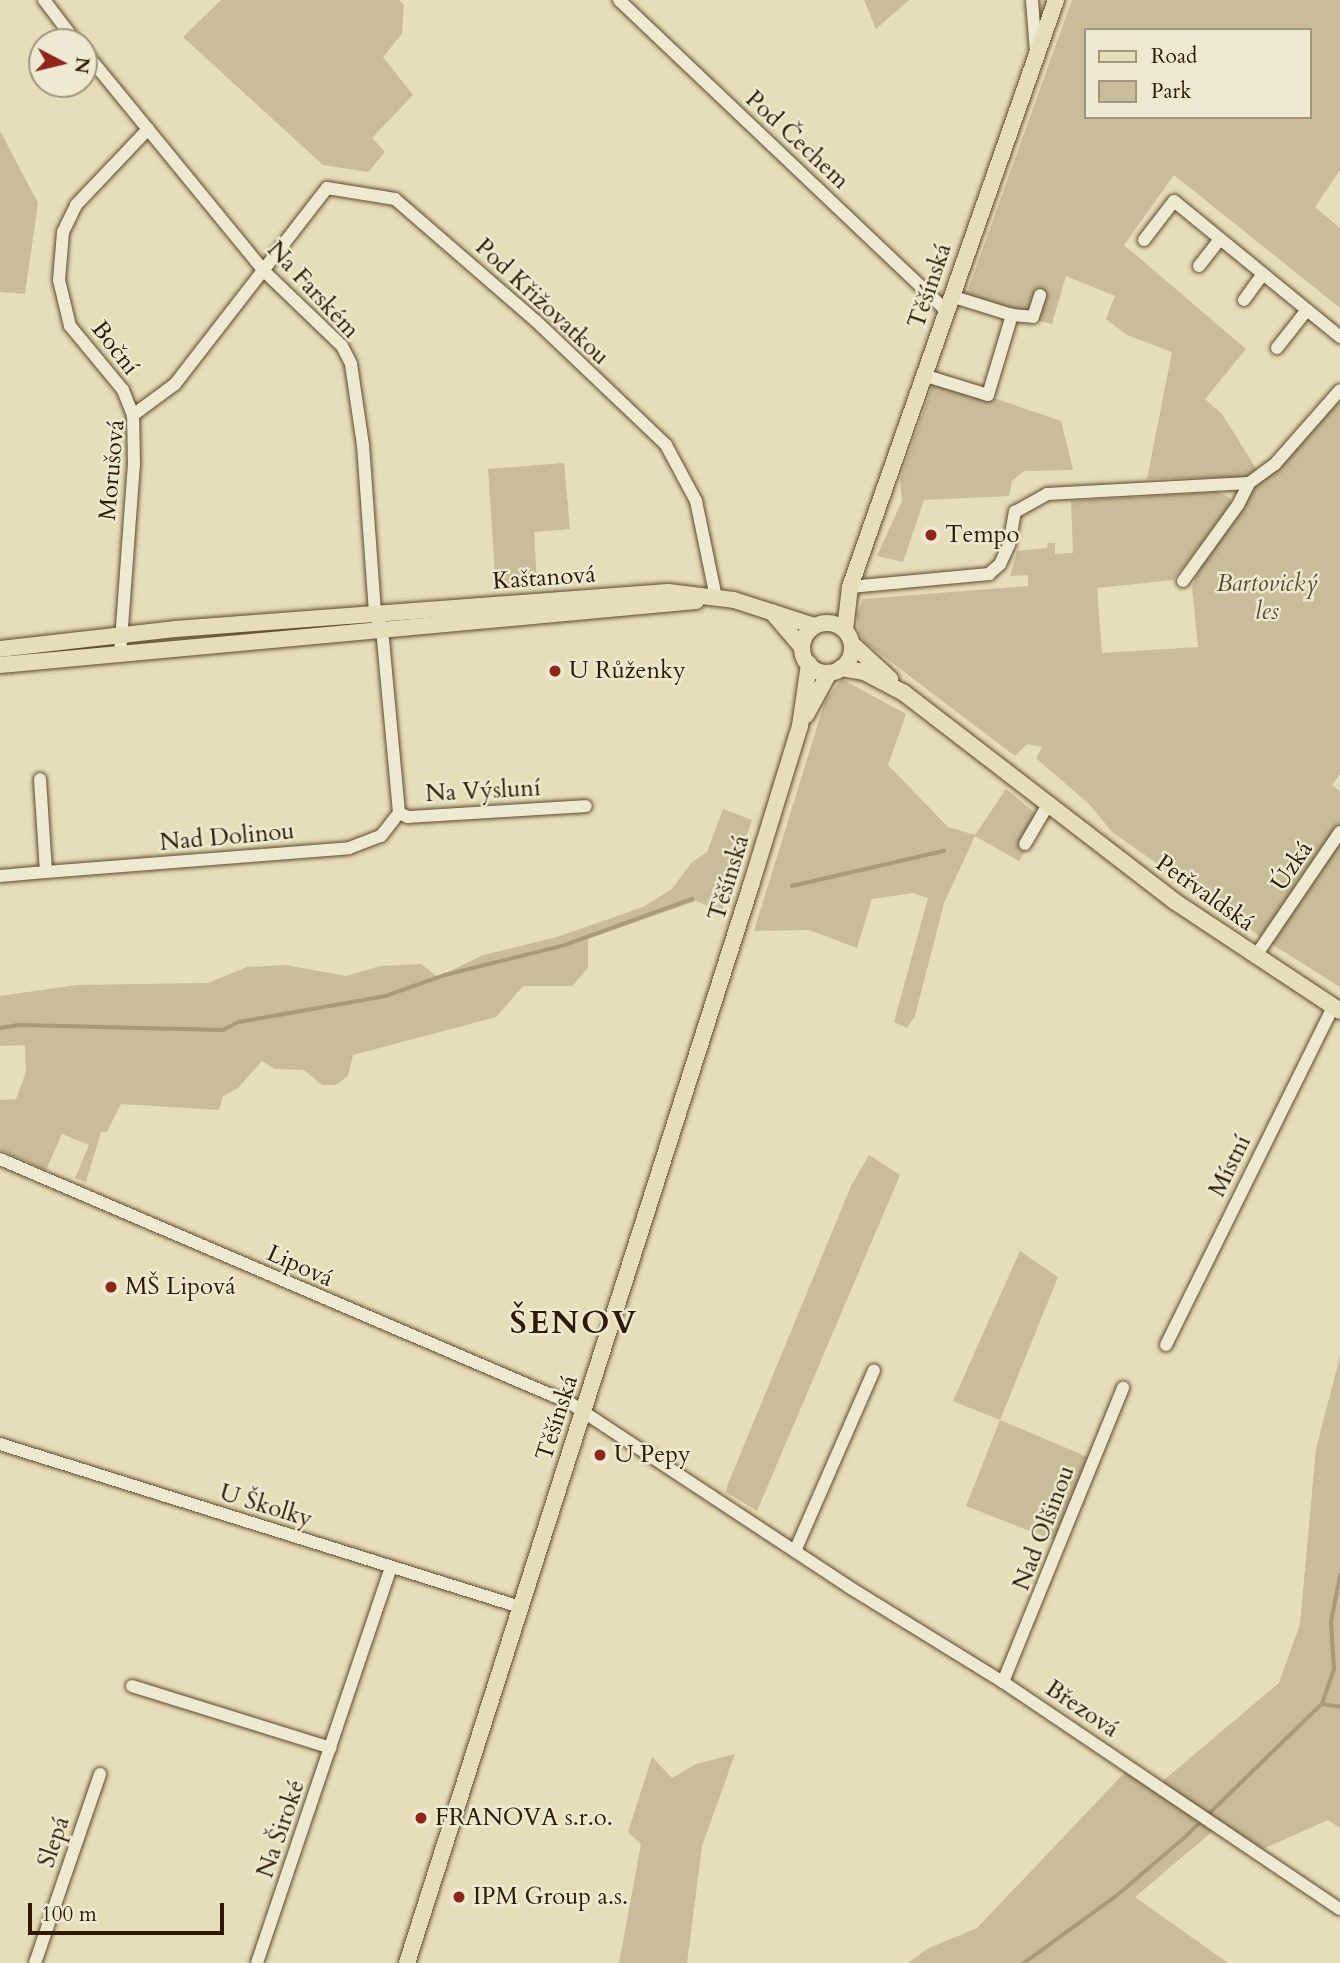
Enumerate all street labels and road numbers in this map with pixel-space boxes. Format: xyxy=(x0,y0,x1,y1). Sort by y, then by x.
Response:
street label: Pod Čechem xyxy=(739,85,855,195)
street label: Pod Křižovatkou xyxy=(469,233,615,371)
street label: Na Farském xyxy=(261,236,365,344)
street label: Těšínská xyxy=(902,240,958,332)
street label: Boční xyxy=(85,315,145,381)
street label: Morušová xyxy=(93,418,131,522)
street label: Kaštanová xyxy=(491,560,597,596)
street label: Na Výsluní xyxy=(425,774,541,808)
street label: Nad Dolinou xyxy=(158,817,296,857)
street label: Těšínská xyxy=(702,832,756,924)
street label: Úzká xyxy=(1265,836,1319,896)
street label: Petřvaldská xyxy=(1150,848,1260,938)
street label: Místní xyxy=(1203,1130,1257,1202)
street label: Lipová xyxy=(262,1239,338,1293)
street label: Těšínská xyxy=(530,1372,584,1464)
street label: Nad Olšinou xyxy=(1007,1461,1081,1595)
street label: U Školky xyxy=(216,1478,316,1534)
street label: Březová xyxy=(1040,1674,1124,1744)
street label: Na Široké xyxy=(251,1776,311,1882)
street label: Slepá xyxy=(32,1813,76,1871)

